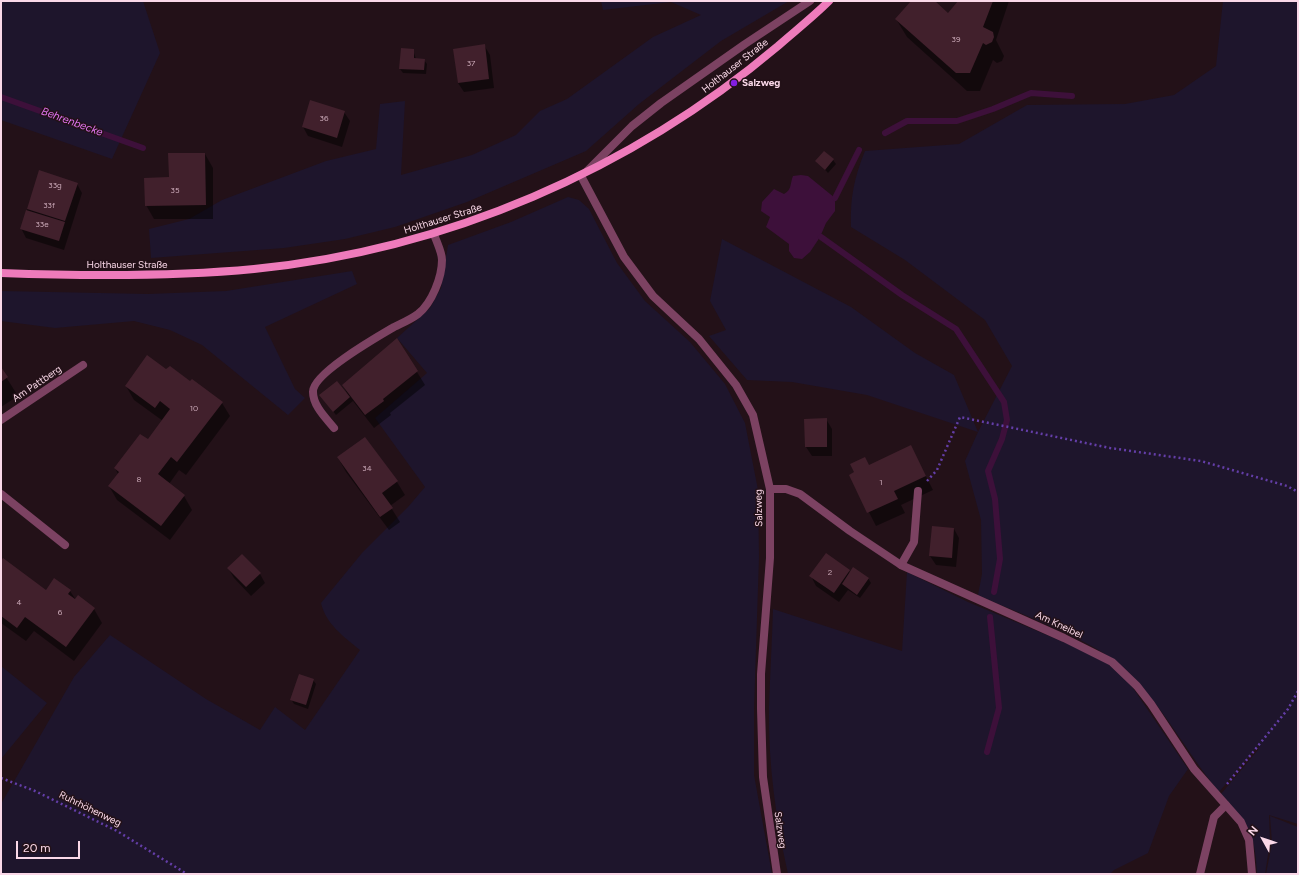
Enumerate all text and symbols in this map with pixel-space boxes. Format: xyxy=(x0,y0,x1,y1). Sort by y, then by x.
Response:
house number: 39 xyxy=(952,35,960,45)
street label: Holthauser Straße xyxy=(699,36,771,96)
house number: 37 xyxy=(467,59,475,69)
place label: Salzweg xyxy=(742,77,780,89)
marker: Salzweg xyxy=(729,78,739,88)
water label: Behrenbecke xyxy=(39,105,105,139)
house number: 36 xyxy=(320,114,328,124)
house number: 33g xyxy=(48,181,62,191)
house number: 35 xyxy=(171,186,179,196)
house number: 33f xyxy=(43,201,55,211)
street label: Holthauser Straße xyxy=(403,201,483,237)
house number: 33e xyxy=(35,220,49,230)
street label: Holthauser Straße xyxy=(86,259,168,271)
street label: Am Pattberg xyxy=(10,363,64,405)
house number: 10 xyxy=(190,404,198,414)
house number: 34 xyxy=(362,464,372,474)
house number: 8 xyxy=(137,475,141,485)
house number: 1 xyxy=(879,478,883,488)
street label: Salzweg xyxy=(753,489,765,527)
house number: 2 xyxy=(828,568,832,578)
house number: 4 xyxy=(17,598,21,608)
house number: 6 xyxy=(58,608,62,618)
street label: Am Kneibel xyxy=(1033,609,1085,641)
street label: Ruhrhöhenweg xyxy=(57,789,123,829)
street label: Salzweg xyxy=(771,811,789,849)
north arrow xyxy=(1243,819,1283,859)
text: N xyxy=(1246,824,1261,838)
scale bar xyxy=(18,833,82,859)
text: 20 m xyxy=(23,841,51,855)

